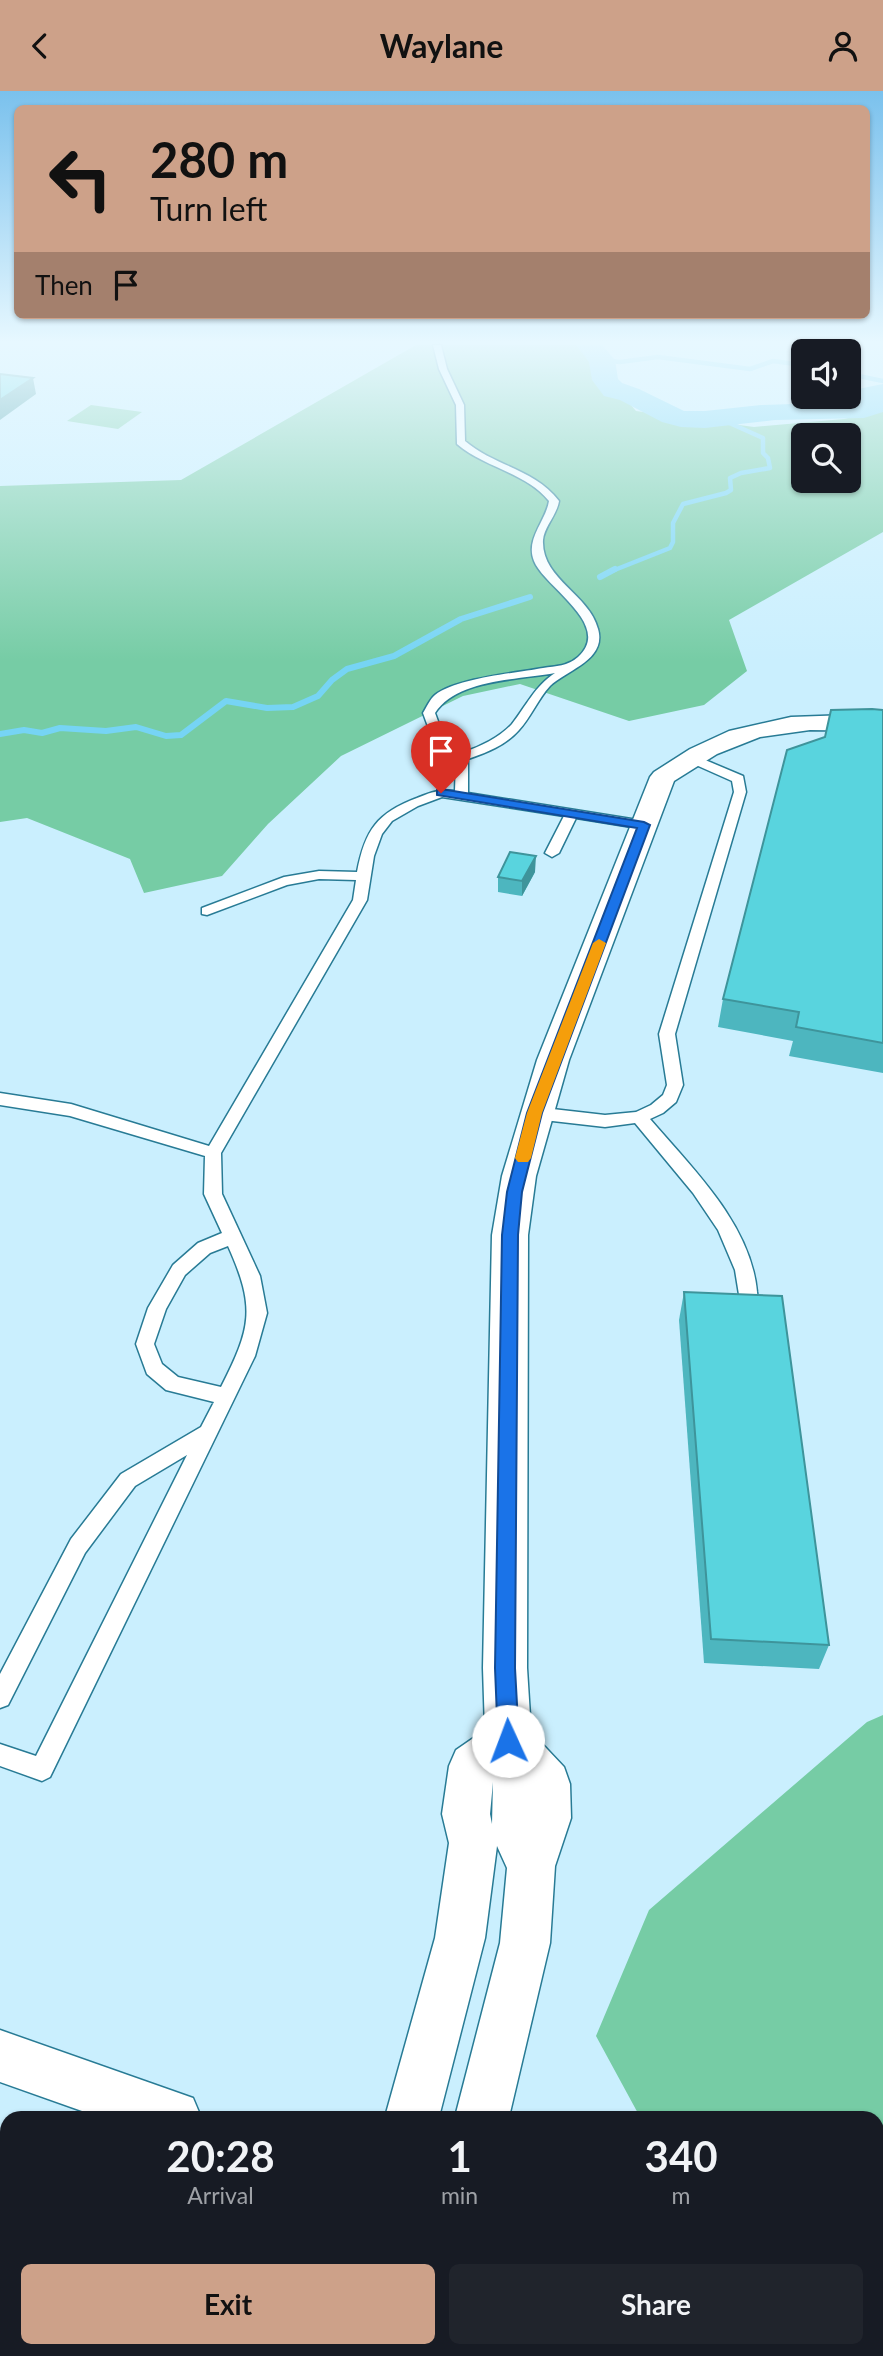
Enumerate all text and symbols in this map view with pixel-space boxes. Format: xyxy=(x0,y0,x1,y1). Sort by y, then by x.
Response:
text: Waylane xyxy=(380,26,503,65)
icon: back xyxy=(21,27,59,65)
icon: person xyxy=(824,27,862,65)
text: 280 m xyxy=(150,130,288,188)
icon: left xyxy=(35,133,126,224)
text: Turn left xyxy=(150,189,267,228)
icon: arrive xyxy=(107,266,145,304)
text: Then xyxy=(35,269,93,301)
map controls xyxy=(791,339,861,493)
button: sound xyxy=(791,339,861,409)
button: search xyxy=(791,423,861,493)
pin xyxy=(411,721,471,793)
icon: arrive xyxy=(422,732,460,770)
position arrow xyxy=(471,1704,545,1778)
text: 20:28 xyxy=(166,2131,275,2181)
text: 1 xyxy=(447,2131,472,2181)
text: 340 xyxy=(645,2131,718,2181)
text: Arrival xyxy=(187,2181,254,2209)
text: min xyxy=(441,2181,478,2209)
text: m xyxy=(672,2181,691,2209)
button: Exit xyxy=(21,2264,435,2344)
button: Share xyxy=(449,2264,863,2344)

